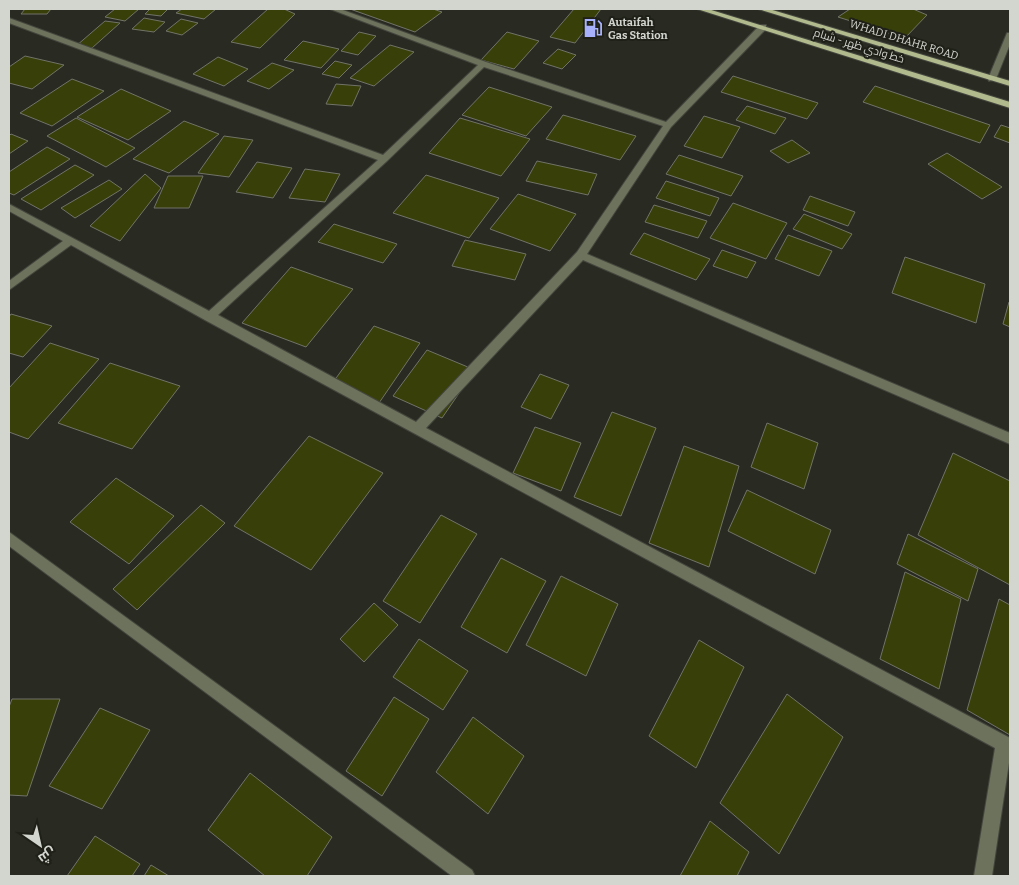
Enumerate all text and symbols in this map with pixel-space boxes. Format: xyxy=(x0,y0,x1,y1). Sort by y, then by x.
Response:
place label: Autaifah Gas Station xyxy=(608,16,668,42)
fuel station icon: Autaifah Gas Station xyxy=(582,17,604,39)
street label: WHADI DHAHR ROAD xyxy=(848,17,960,63)
street label: خط وادي ظهر - شبام xyxy=(812,26,906,68)
north arrow xyxy=(15,820,65,870)
text: ش xyxy=(35,843,59,867)

